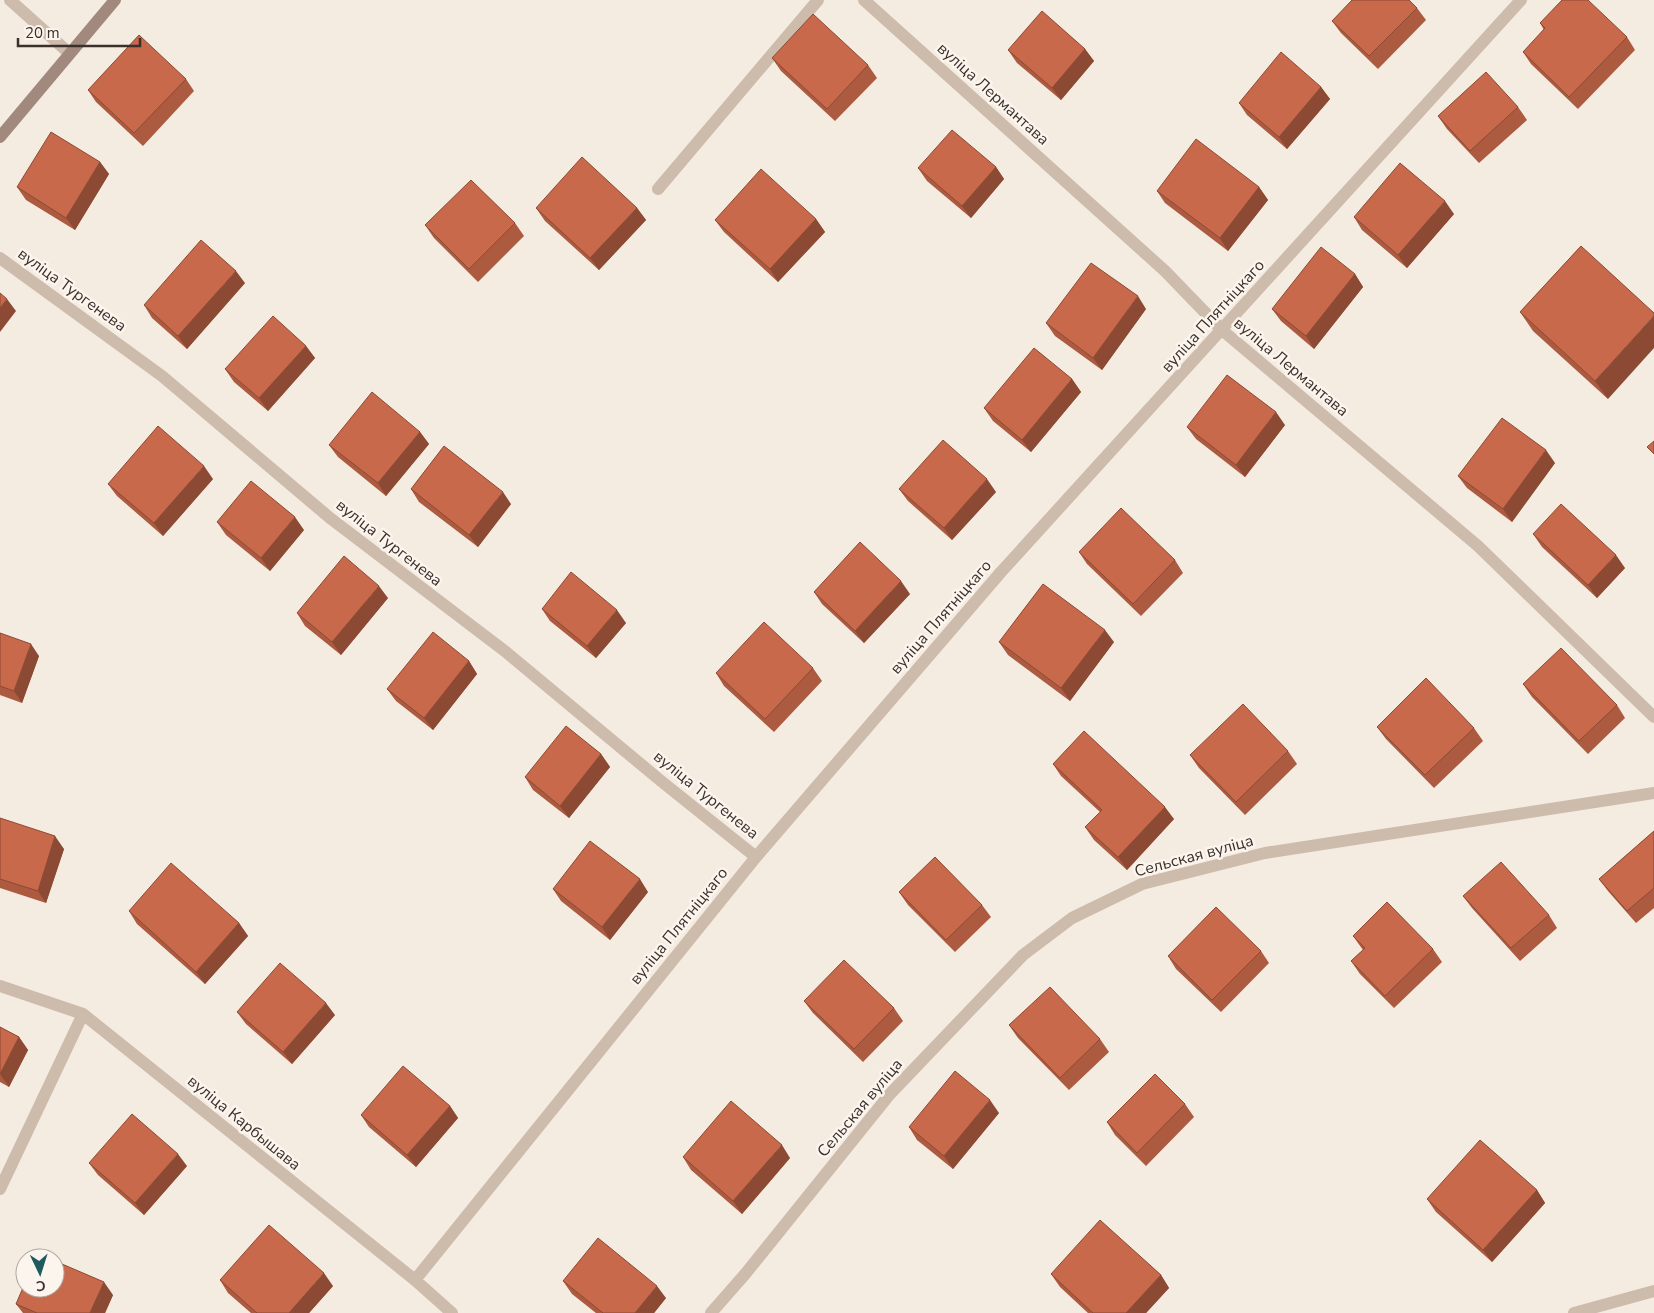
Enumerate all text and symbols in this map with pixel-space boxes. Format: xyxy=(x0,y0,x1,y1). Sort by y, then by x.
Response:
scale bar xyxy=(18,15,140,47)
text: 20 m xyxy=(25,23,60,43)
street label: вуліца Лермантава xyxy=(932,38,1054,150)
street label: вуліца Тургенева xyxy=(13,243,131,337)
street label: вуліца Плятніцкаго xyxy=(1156,255,1270,377)
street label: вуліца Лермантава xyxy=(1229,312,1353,422)
street label: вуліца Тургенева xyxy=(331,494,447,592)
street label: вуліца Плятніцкаго xyxy=(885,555,997,679)
street label: вуліца Тургенева xyxy=(649,746,763,844)
street label: Сельская вуліца xyxy=(1132,830,1256,882)
street label: вуліца Плятніцкаго xyxy=(625,863,733,989)
street label: Сельская вуліца xyxy=(812,1054,908,1162)
street label: вуліца Карбышава xyxy=(183,1070,305,1176)
north arrow xyxy=(15,1248,65,1298)
text: С xyxy=(35,1276,46,1295)

